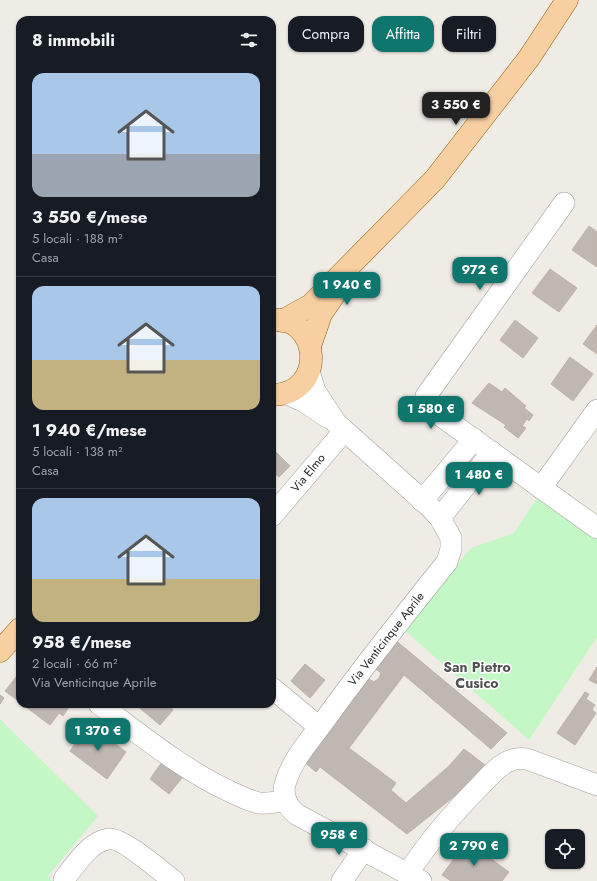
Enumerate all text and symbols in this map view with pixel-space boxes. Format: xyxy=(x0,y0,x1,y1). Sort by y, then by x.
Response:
chip: Compra xyxy=(288,16,364,52)
chip: Affitta xyxy=(372,16,434,52)
chip: Filtri xyxy=(442,16,496,52)
text: 8 immobili xyxy=(32,28,115,52)
icon: filters xyxy=(238,29,260,51)
pin: 3 550 € xyxy=(419,92,493,126)
text: 3 550 € xyxy=(431,95,481,114)
icon: home xyxy=(110,99,182,171)
text: 3 550 €/mese xyxy=(32,205,147,229)
text: 5 locali · 188 m² xyxy=(32,229,122,248)
text: Casa xyxy=(32,248,59,267)
pin: 972 € xyxy=(452,257,508,291)
text: 972 € xyxy=(461,260,499,279)
pin: 1 940 € xyxy=(310,272,384,306)
text: 1 940 € xyxy=(322,275,372,294)
icon: home xyxy=(110,312,182,384)
pin: 1 580 € xyxy=(394,396,468,430)
text: 1 580 € xyxy=(407,399,455,418)
text: 1 940 €/mese xyxy=(32,418,147,442)
text: 5 locali · 138 m² xyxy=(32,442,122,461)
street label: Via Elmo xyxy=(286,449,330,496)
text: Casa xyxy=(32,461,59,480)
pin: 1 480 € xyxy=(442,462,516,496)
text: 1 480 € xyxy=(455,465,503,484)
icon: home xyxy=(110,524,182,596)
street label: Via Venticinque Aprile xyxy=(344,588,428,690)
text: 958 €/mese xyxy=(32,630,132,654)
text: 2 locali · 66 m² xyxy=(32,654,117,673)
district label: San Pietro Cusico xyxy=(443,657,511,693)
text: Via Venticinque Aprile xyxy=(32,673,156,692)
pin: 1 370 € xyxy=(61,718,135,752)
text: 1 370 € xyxy=(74,721,122,740)
pin: 958 € xyxy=(311,822,367,856)
text: 958 € xyxy=(320,825,358,844)
map controls xyxy=(545,829,585,869)
button: locate xyxy=(545,829,585,869)
pin: 2 790 € xyxy=(437,833,511,867)
text: 2 790 € xyxy=(449,836,499,855)

